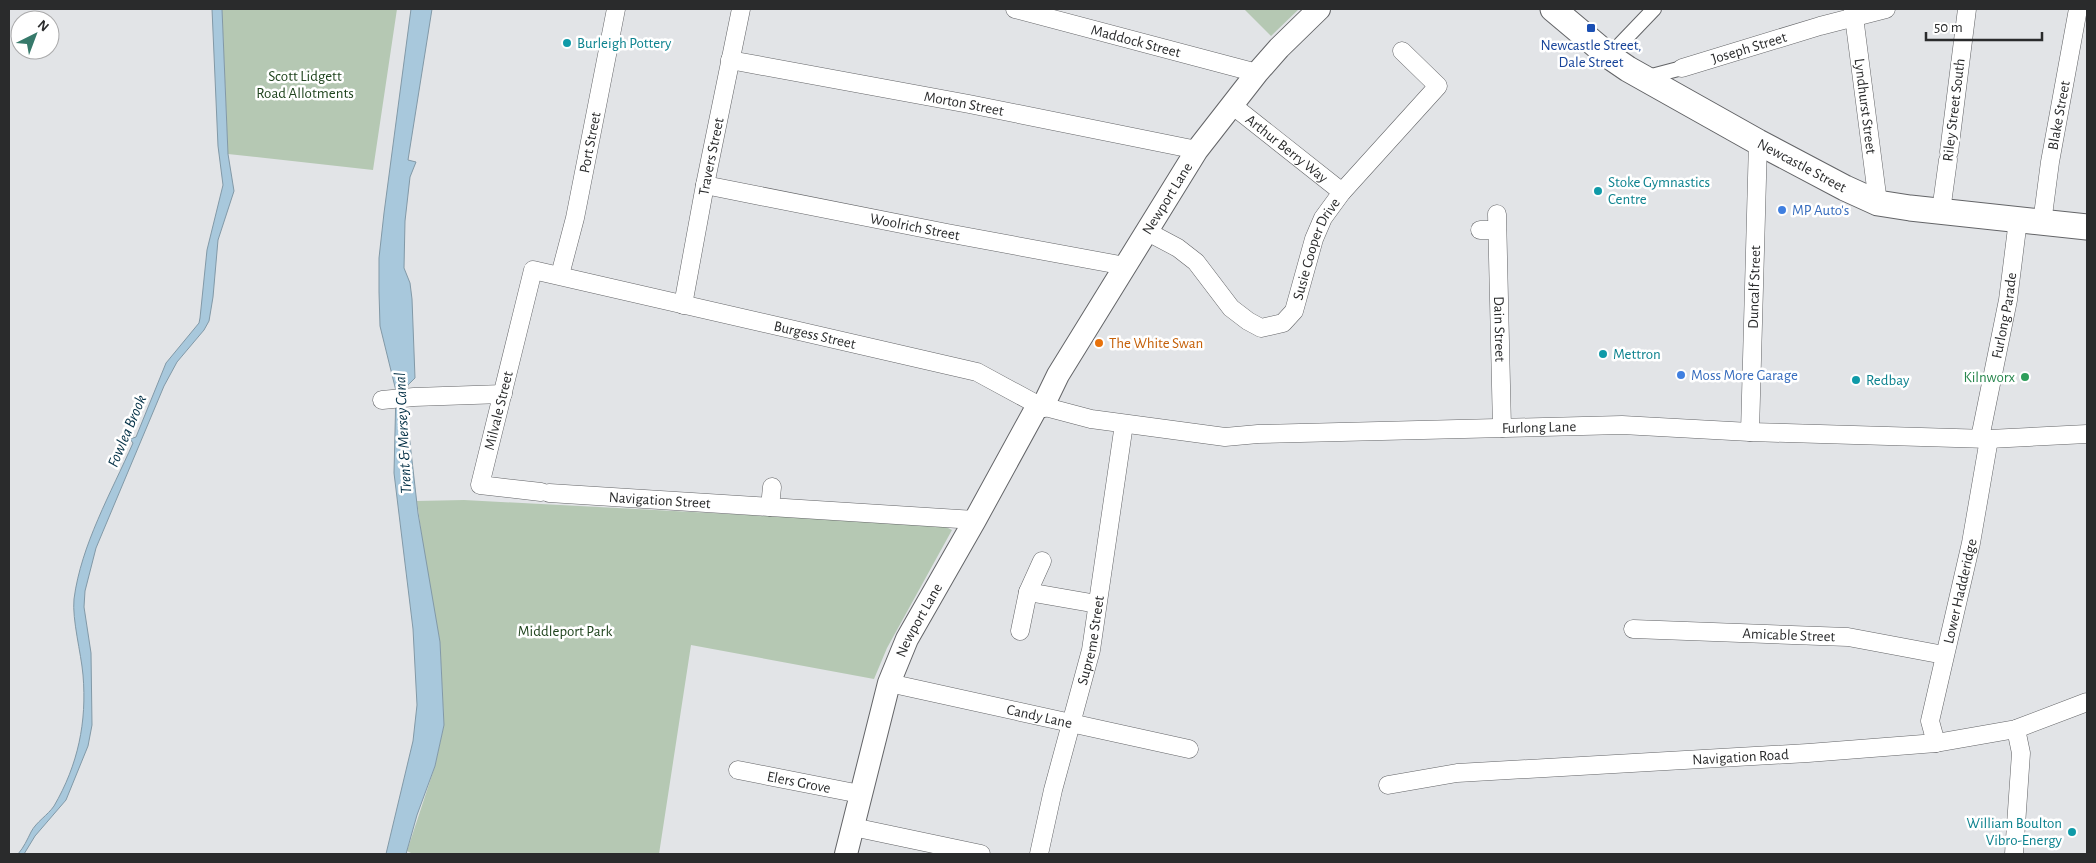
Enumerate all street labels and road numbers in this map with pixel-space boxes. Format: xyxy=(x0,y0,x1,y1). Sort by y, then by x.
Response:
street label: Maddock Street xyxy=(1089,22,1182,60)
street label: Joseph Street xyxy=(1710,29,1788,66)
street label: Lyndhurst Street xyxy=(1852,58,1879,155)
street label: Riley Street South xyxy=(1940,58,1968,162)
street label: Blake Street xyxy=(2045,79,2072,151)
street label: Morton Street xyxy=(923,88,1005,118)
street label: Port Street xyxy=(577,110,603,174)
street label: Arthur Berry Way xyxy=(1243,111,1331,186)
street label: Travers Street xyxy=(696,116,726,197)
street label: Newcastle Street xyxy=(1755,136,1849,195)
street label: Newport Lane xyxy=(1139,160,1195,237)
street label: Susie Cooper Drive xyxy=(1290,195,1343,302)
street label: Woolrich Street xyxy=(869,210,961,243)
street label: Duncalf Street xyxy=(1745,245,1763,329)
street label: Furlong Parade xyxy=(1989,271,2019,360)
street label: Dain Street xyxy=(1491,296,1508,362)
street label: Burgess Street xyxy=(772,318,857,351)
street label: Milvale Street xyxy=(481,369,515,452)
street label: Furlong Lane xyxy=(1502,419,1576,435)
street label: Navigation Street xyxy=(608,489,711,511)
street label: Lower Hadderidge xyxy=(1941,538,1979,645)
street label: Newport Lane xyxy=(893,581,945,659)
street label: Supreme Street xyxy=(1074,594,1106,687)
street label: Amicable Street xyxy=(1742,626,1836,644)
street label: Candy Lane xyxy=(1005,702,1074,731)
street label: Navigation Road xyxy=(1692,747,1789,767)
street label: Elers Grove xyxy=(766,768,832,796)

